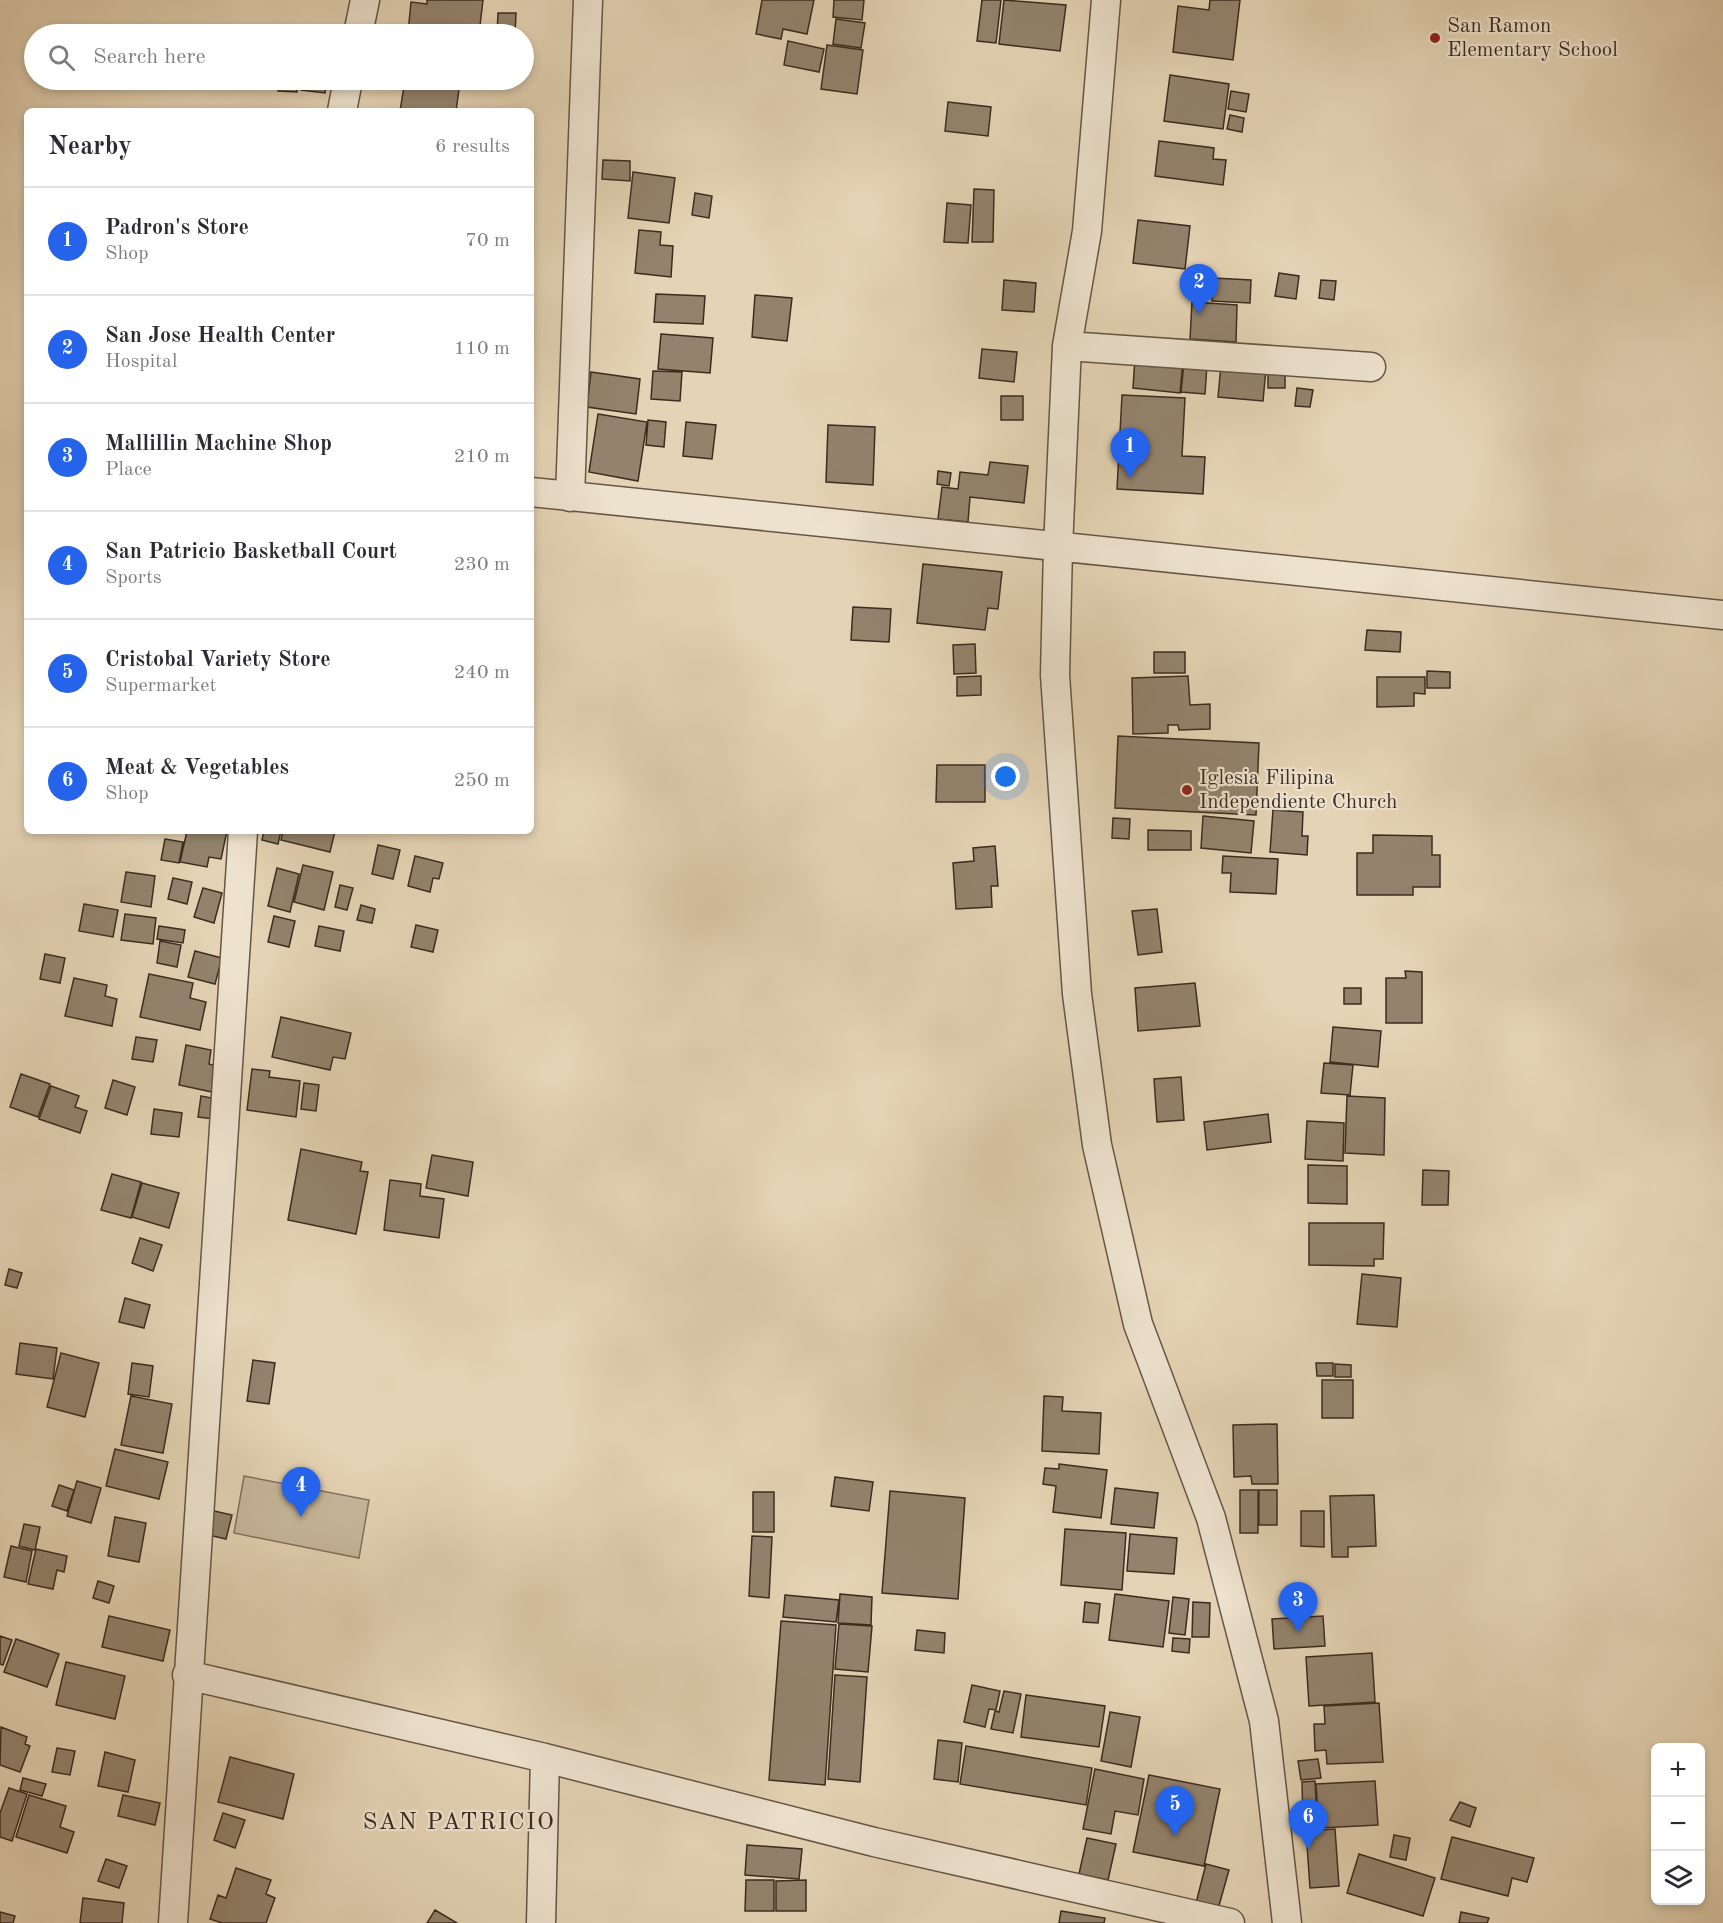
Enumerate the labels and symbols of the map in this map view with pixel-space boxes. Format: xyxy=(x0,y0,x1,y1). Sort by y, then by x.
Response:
place label: San Ramon Elementary School xyxy=(1447,16,1618,61)
marker: San Ramon Elementary School xyxy=(1428,31,1442,45)
pin: 2 xyxy=(1180,264,1218,314)
pin: 1 xyxy=(1110,428,1150,478)
your location xyxy=(991,762,1020,791)
place label: Iglesia Filipina Independiente Church xyxy=(1199,768,1398,813)
marker: Iglesia Filipina Independiente Church xyxy=(1180,783,1194,797)
pin: 4 xyxy=(282,1468,320,1517)
pin: 3 xyxy=(1278,1582,1318,1632)
pin: 5 xyxy=(1156,1786,1194,1836)
pin: 6 xyxy=(1288,1800,1328,1849)
district label: SAN PATRICIO xyxy=(363,1811,555,1835)

